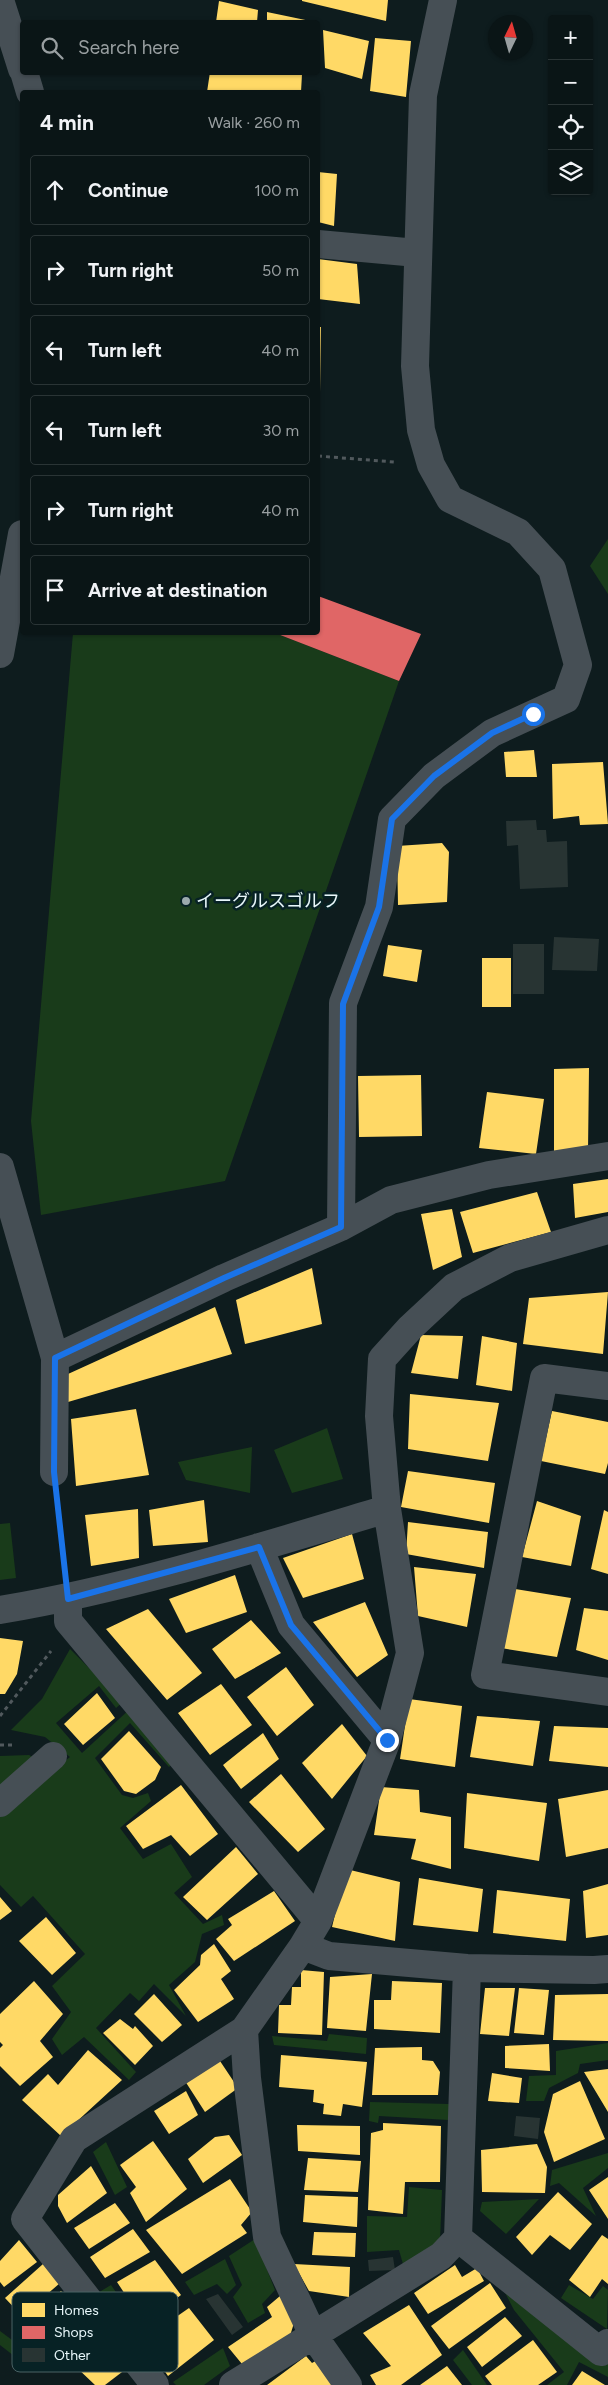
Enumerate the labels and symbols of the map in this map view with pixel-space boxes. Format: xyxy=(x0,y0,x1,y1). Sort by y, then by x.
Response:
north arrow xyxy=(488,15,533,60)
route start xyxy=(522,703,545,726)
place label: イーグルスゴルフ xyxy=(196,890,340,912)
marker: イーグルスゴルフ xyxy=(180,895,192,907)
route end xyxy=(376,1729,399,1752)
legend xyxy=(12,2292,178,2372)
text: Homes xyxy=(54,2302,99,2319)
text: Shops xyxy=(54,2324,93,2341)
text: Other xyxy=(54,2347,91,2364)

